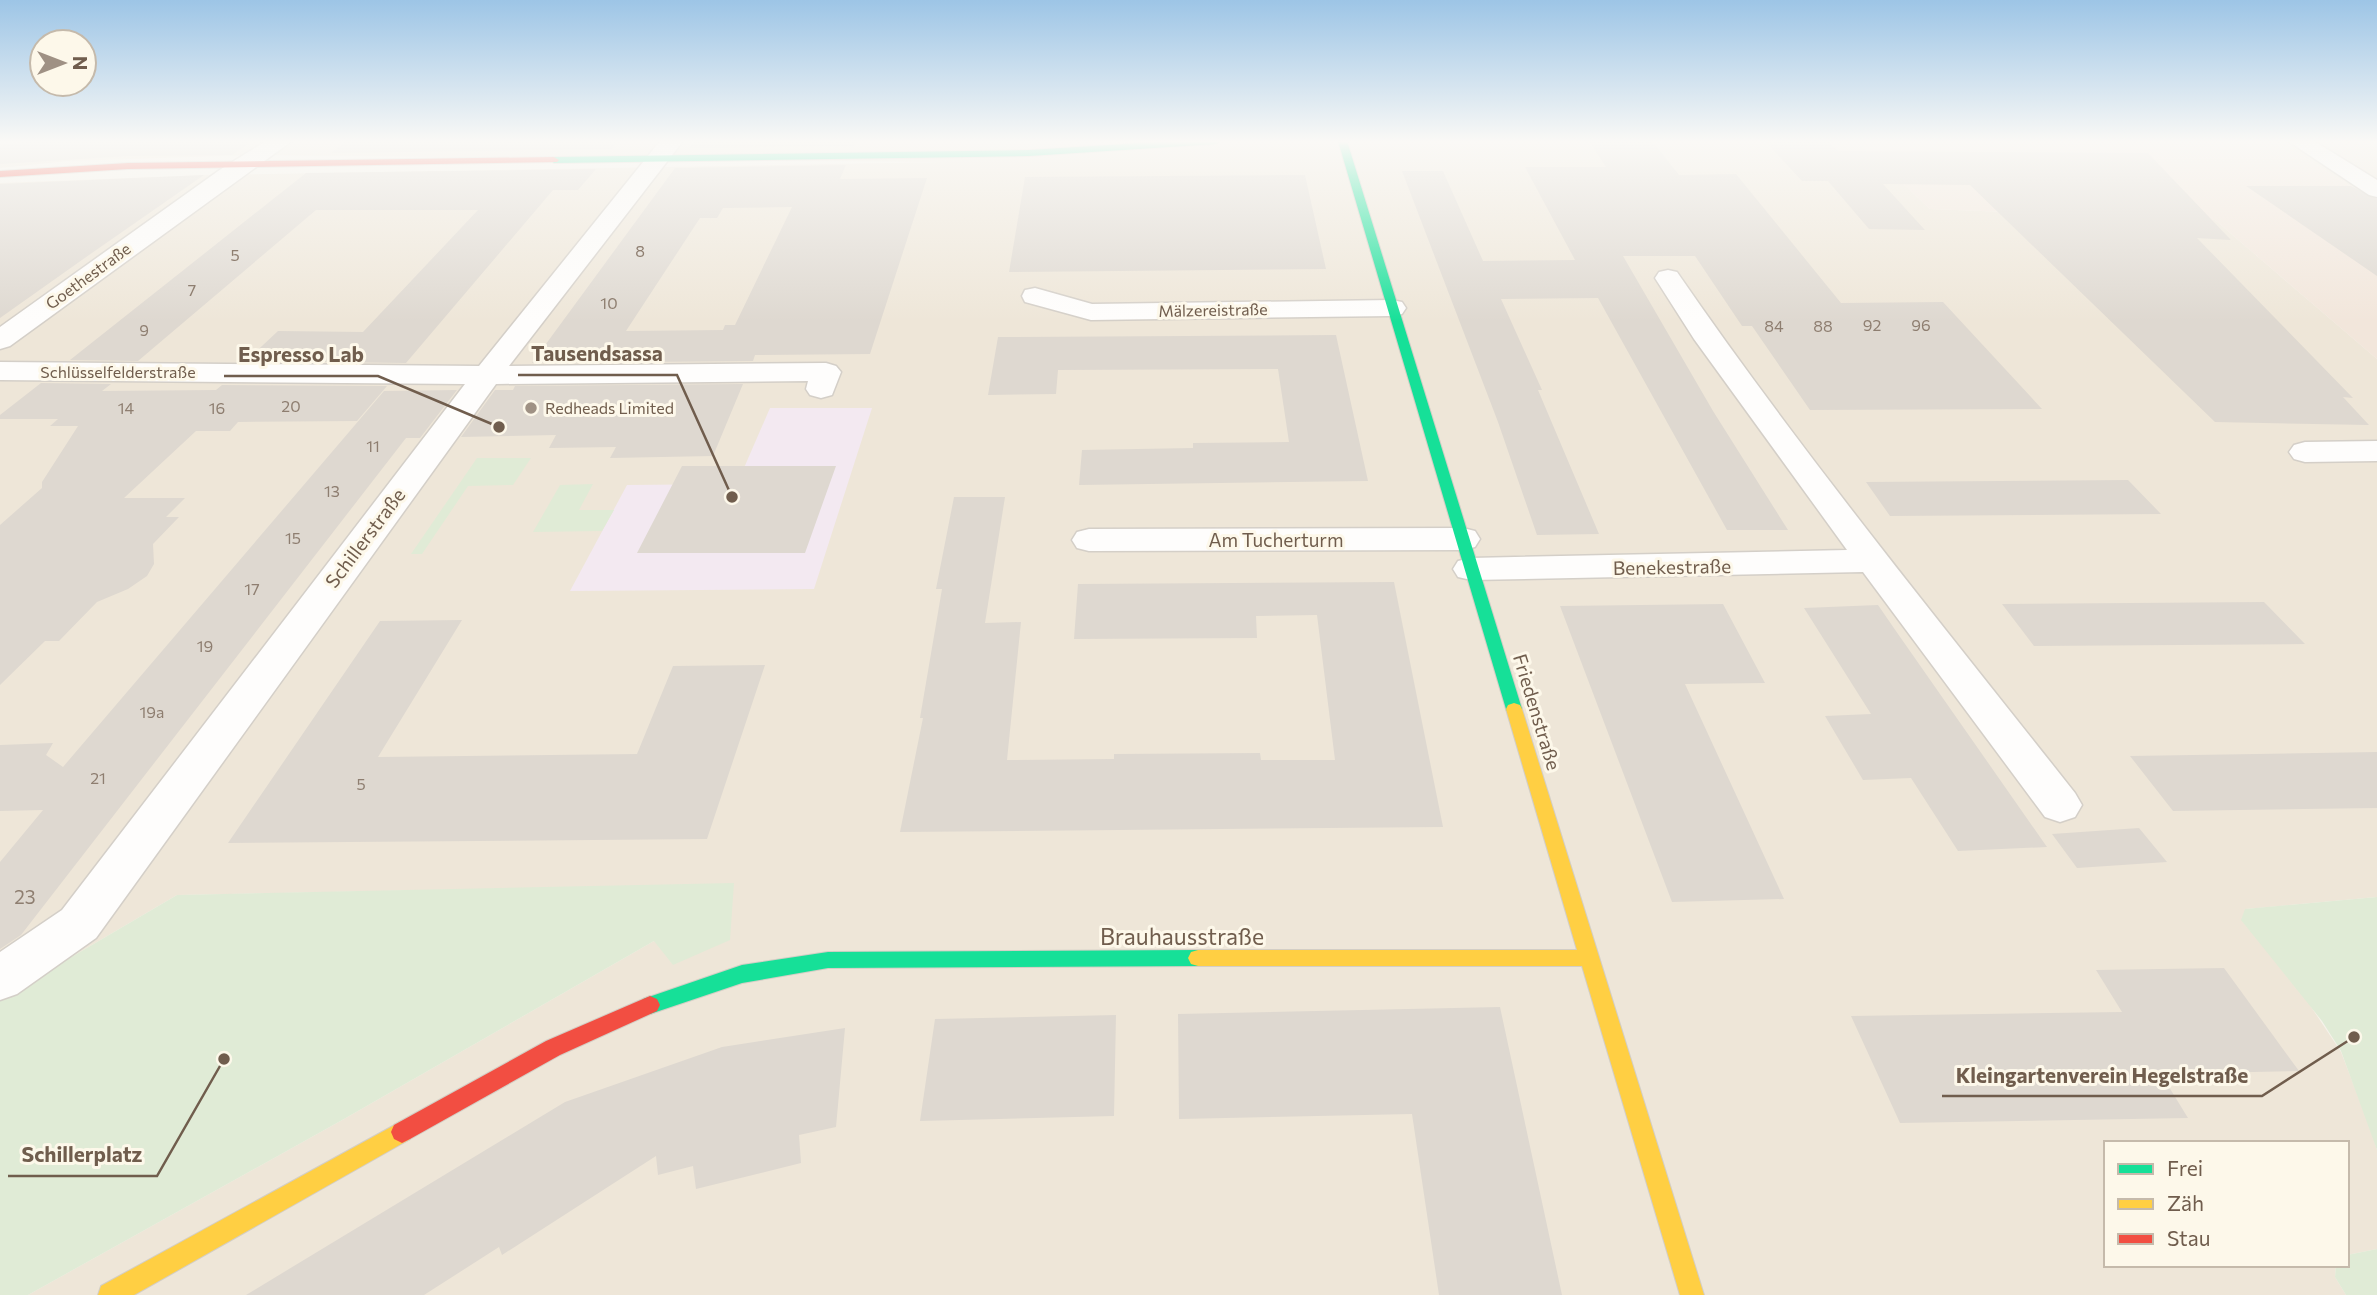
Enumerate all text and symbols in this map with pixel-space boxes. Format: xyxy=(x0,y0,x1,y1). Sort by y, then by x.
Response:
north arrow xyxy=(28,28,98,98)
text: N xyxy=(69,56,92,70)
street label: Goethestraße xyxy=(42,238,134,313)
house number: 8 xyxy=(635,241,645,260)
house number: 5 xyxy=(230,245,240,264)
house number: 7 xyxy=(188,280,196,299)
house number: 10 xyxy=(600,293,618,312)
street label: Mälzereistraße xyxy=(1158,299,1268,320)
house number: 92 xyxy=(1863,315,1881,334)
house number: 96 xyxy=(1911,315,1931,334)
house number: 84 xyxy=(1764,316,1784,335)
house number: 88 xyxy=(1813,316,1833,335)
house number: 9 xyxy=(139,320,149,339)
callout: Tausendsassa xyxy=(518,333,677,375)
callout: Espresso Lab xyxy=(224,334,378,376)
text: Tausendsassa xyxy=(531,340,663,365)
text: Espresso Lab xyxy=(238,341,364,366)
street label: Schlüsselfelderstraße xyxy=(40,362,196,381)
house number: 20 xyxy=(281,396,301,415)
house number: 14 xyxy=(118,398,135,417)
house number: 16 xyxy=(209,398,225,417)
place label: Redheads Limited xyxy=(545,398,674,417)
marker: Redheads Limited xyxy=(523,400,539,416)
house number: 11 xyxy=(366,436,380,455)
house number: 13 xyxy=(324,481,340,500)
street label: Schillerstraße xyxy=(320,483,409,592)
house number: 15 xyxy=(285,528,301,547)
street label: Am Tucherturm xyxy=(1209,528,1344,551)
street label: Benekestraße xyxy=(1613,554,1731,579)
house number: 17 xyxy=(244,579,260,598)
house number: 19 xyxy=(197,636,213,655)
street label: Friedenstraße xyxy=(1509,651,1566,773)
house number: 19a xyxy=(140,702,164,721)
house number: 21 xyxy=(90,768,106,787)
house number: 5 xyxy=(356,774,366,793)
house number: 23 xyxy=(14,885,36,908)
street label: Brauhausstraße xyxy=(1100,922,1264,950)
callout: Kleingartenverein Hegelstraße xyxy=(1942,1054,2262,1096)
text: Kleingartenverein Hegelstraße xyxy=(1956,1062,2248,1087)
callout: Schillerplatz xyxy=(8,1134,157,1176)
text: Schillerplatz xyxy=(22,1141,143,1166)
legend xyxy=(2104,1141,2349,1267)
text: Frei xyxy=(2167,1155,2203,1180)
text: Zäh xyxy=(2167,1190,2204,1215)
text: Stau xyxy=(2167,1225,2210,1250)

